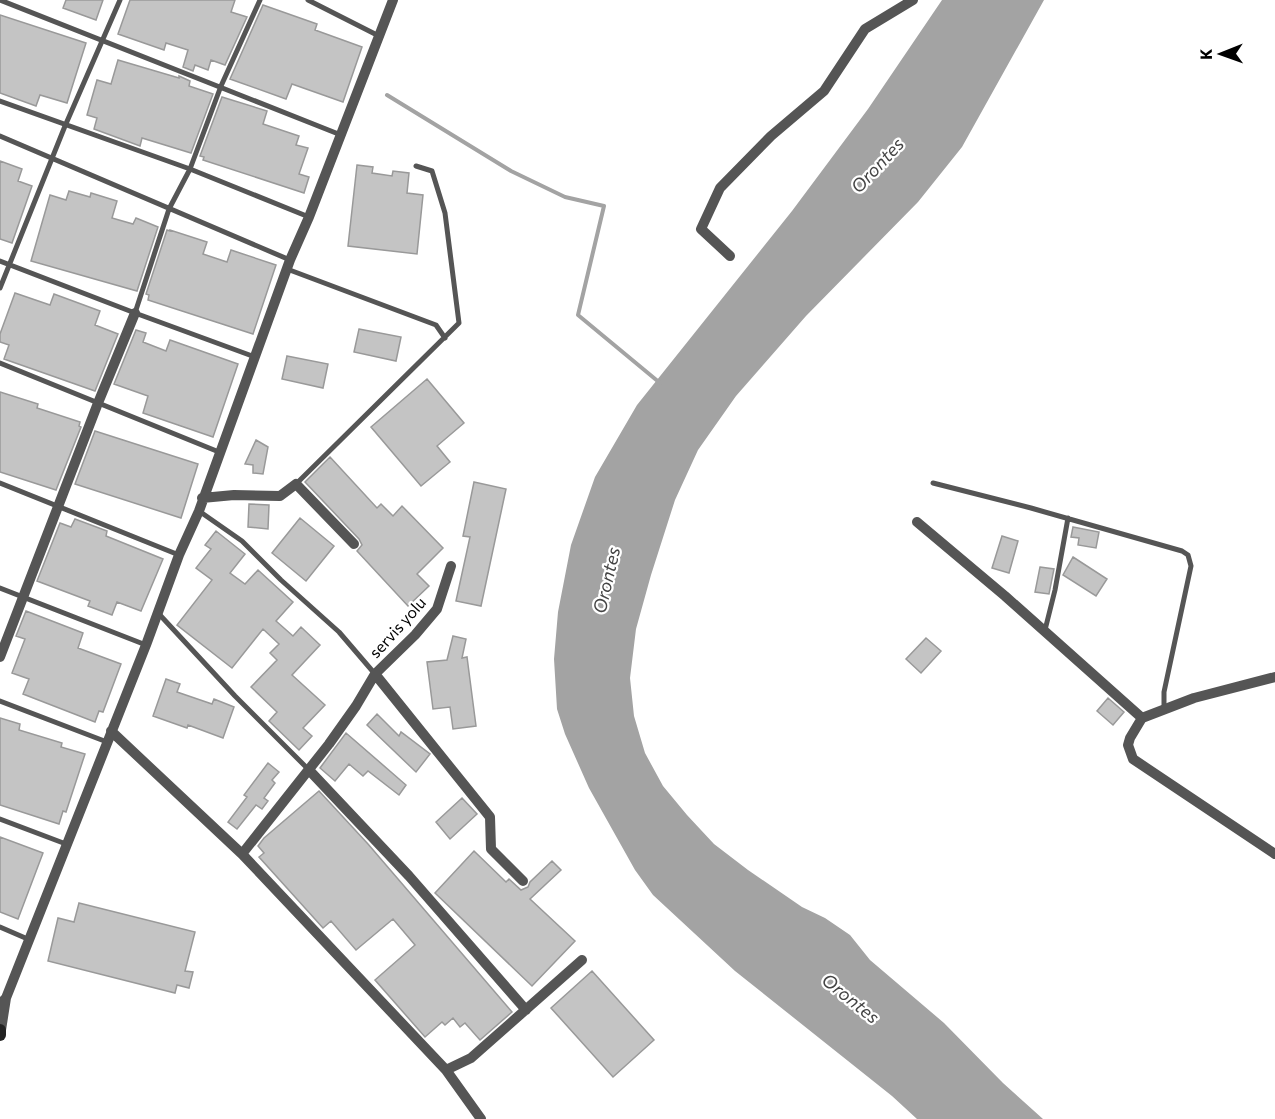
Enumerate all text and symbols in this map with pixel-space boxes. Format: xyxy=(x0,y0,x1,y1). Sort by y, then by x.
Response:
north arrow xyxy=(1191,24,1251,84)
text: K xyxy=(1196,49,1215,60)
water label: Orontes xyxy=(846,133,908,197)
water label: Orontes xyxy=(588,545,624,615)
street label: servis yolu xyxy=(365,593,429,661)
water label: Orontes xyxy=(818,968,884,1028)

